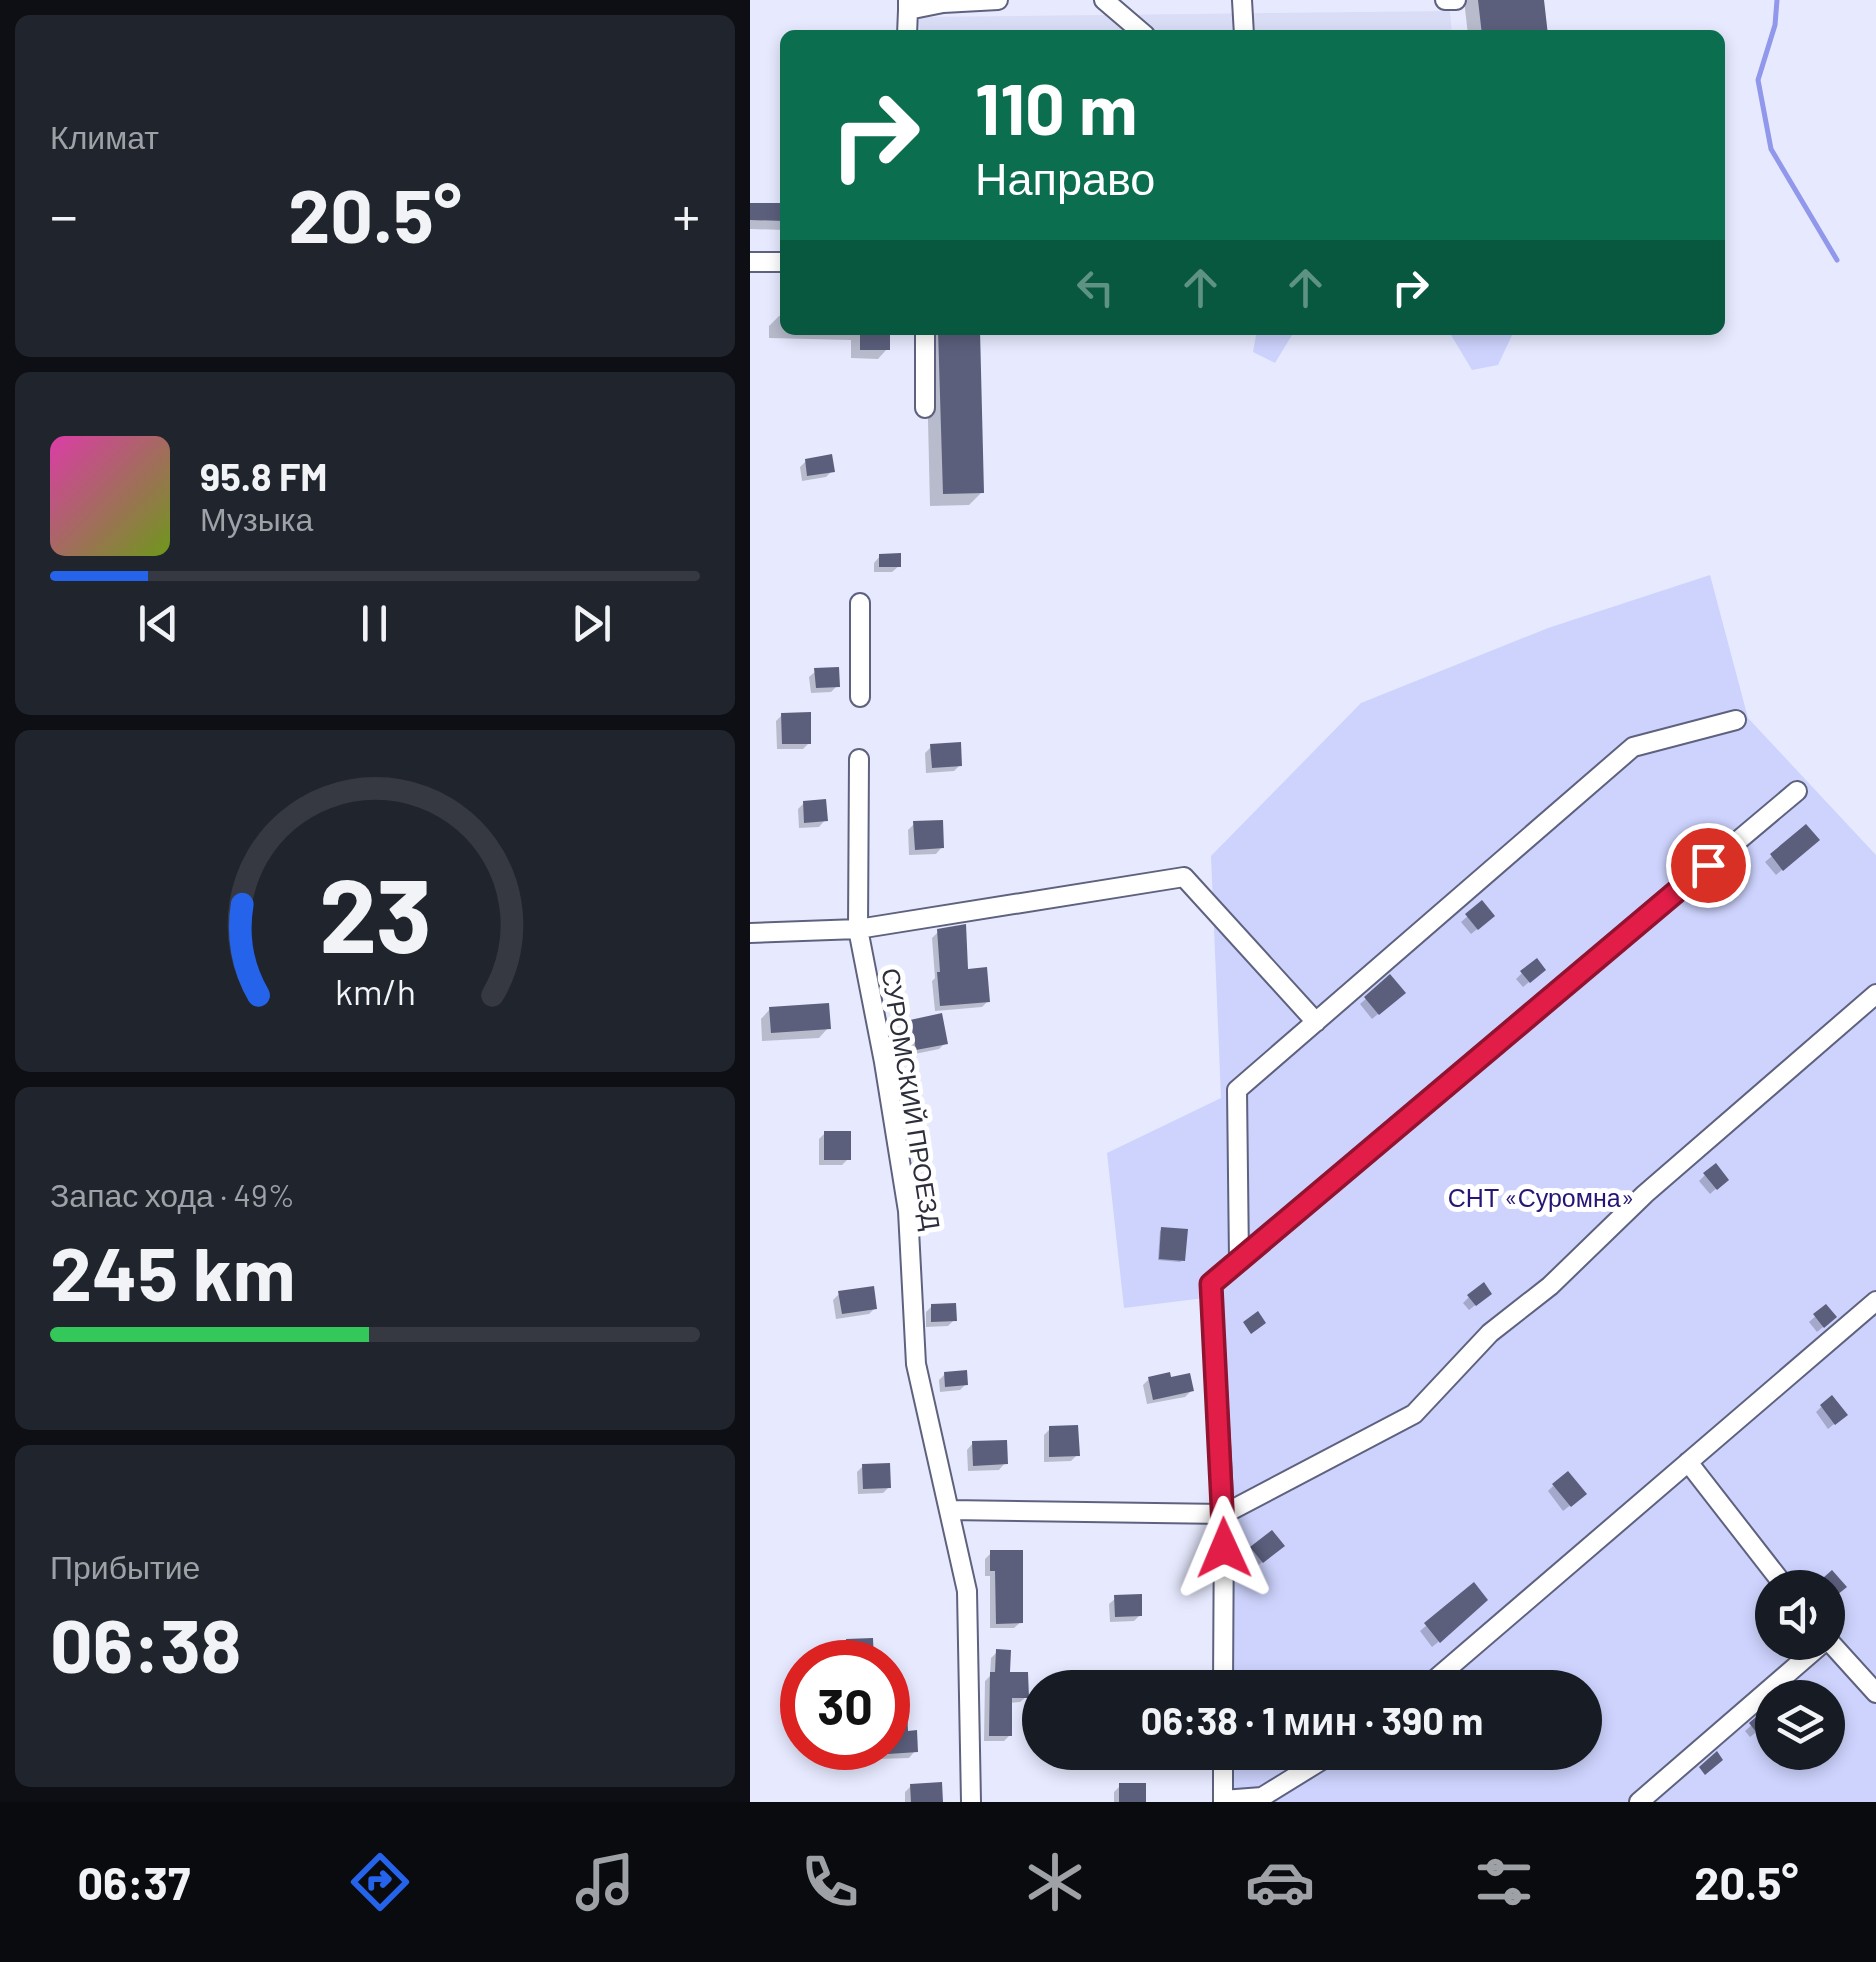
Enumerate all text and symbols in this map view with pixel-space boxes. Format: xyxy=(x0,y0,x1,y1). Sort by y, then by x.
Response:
text: 110 m xyxy=(975,65,1137,149)
icon: right xyxy=(810,70,940,200)
text: Климат xyxy=(50,117,159,155)
text: Направо xyxy=(975,150,1155,204)
text: 20.5° xyxy=(288,168,462,258)
text: − xyxy=(50,181,78,247)
text: + xyxy=(672,181,700,247)
icon: left xyxy=(1068,260,1123,315)
icon: ahead xyxy=(1173,260,1228,315)
icon: ahead xyxy=(1278,260,1333,315)
icon: right xyxy=(1383,260,1438,315)
text: 95.8 FM xyxy=(200,453,328,499)
text: Музыка xyxy=(200,499,313,537)
icon: previous xyxy=(131,596,186,651)
icon: pause xyxy=(347,596,402,651)
icon: next xyxy=(564,596,619,651)
pin xyxy=(1666,823,1751,908)
icon: arrive xyxy=(1681,838,1736,893)
text: 23 xyxy=(319,849,431,974)
street label: СУРОМСКИЙ ПРОЕЗД xyxy=(876,966,948,1232)
text: km/h xyxy=(335,969,415,1012)
text: Запас хода · 49% xyxy=(50,1175,295,1213)
park label: СНТ «Суромна» xyxy=(1448,1182,1634,1212)
text: 245 km xyxy=(50,1226,295,1316)
position arrow xyxy=(1172,1496,1276,1600)
text: Прибытие xyxy=(50,1547,200,1585)
map controls xyxy=(1755,1570,1845,1770)
button: sound xyxy=(1755,1570,1845,1660)
text: 06:38 xyxy=(50,1598,241,1688)
speed limit sign: 30 xyxy=(780,1640,910,1770)
button: layers xyxy=(1755,1680,1845,1770)
text: 06:38 · 1 мин · 390 m xyxy=(1141,1697,1483,1743)
icon: directions xyxy=(345,1847,415,1917)
icon: music xyxy=(570,1847,640,1917)
icon: phone xyxy=(795,1847,865,1917)
icon: climate xyxy=(1020,1847,1090,1917)
icon: car xyxy=(1245,1847,1315,1917)
icon: filters xyxy=(1469,1847,1539,1917)
text: 06:37 xyxy=(77,1855,190,1909)
text: 20.5° xyxy=(1694,1855,1798,1909)

